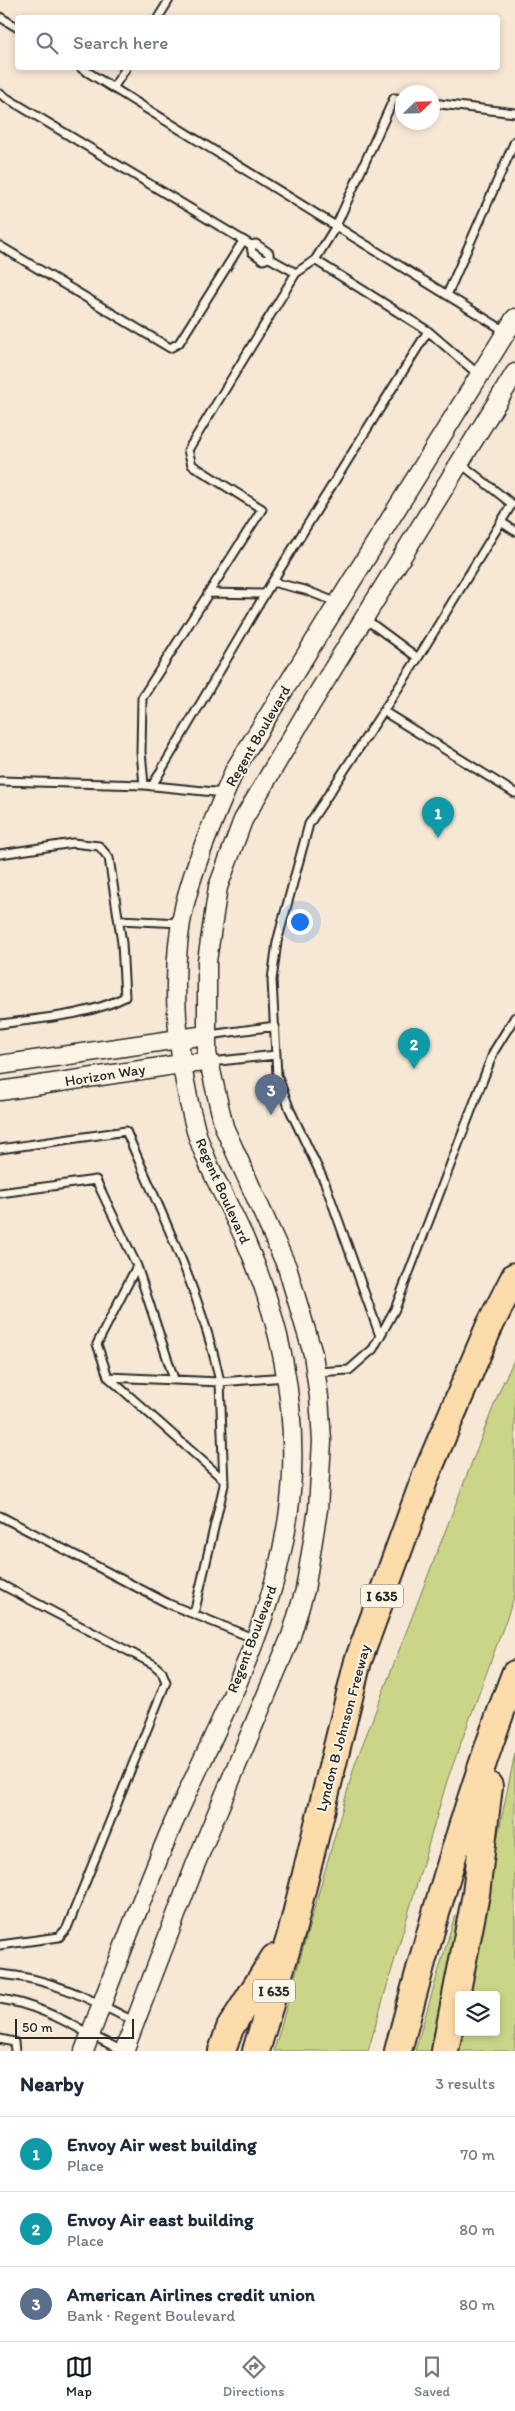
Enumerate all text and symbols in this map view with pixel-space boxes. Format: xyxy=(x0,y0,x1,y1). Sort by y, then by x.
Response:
search box xyxy=(15,15,500,70)
icon: search xyxy=(33,29,61,57)
text: Search here xyxy=(73,31,168,54)
north arrow xyxy=(395,85,440,130)
street label: Regent Boulevard xyxy=(222,682,295,790)
pin: 1 xyxy=(422,797,454,838)
your location xyxy=(287,909,313,935)
pin: 2 xyxy=(398,1028,430,1069)
street label: Horizon Way xyxy=(63,1060,147,1090)
pin: 3 xyxy=(255,1074,287,1115)
street label: Regent Boulevard xyxy=(192,1135,255,1247)
street label: Regent Boulevard xyxy=(223,1582,281,1695)
road number: I 635 xyxy=(361,1584,403,1608)
street label: Lyndon B Johnson Freeway xyxy=(312,1642,374,1814)
road number: I 635 xyxy=(253,1980,295,2002)
map controls xyxy=(455,1991,500,2036)
button: layers xyxy=(455,1991,500,2036)
scale bar xyxy=(15,2016,134,2039)
text: 50 m xyxy=(22,2019,53,2036)
text: Nearby xyxy=(20,2071,84,2096)
text: 3 results xyxy=(435,2074,495,2093)
text: Envoy Air west building xyxy=(67,2133,257,2156)
text: 1 xyxy=(32,2145,40,2164)
text: 70 m xyxy=(460,2145,495,2164)
text: Place xyxy=(67,2156,104,2175)
text: Envoy Air east building xyxy=(67,2208,254,2231)
text: 2 xyxy=(32,2220,40,2239)
text: 80 m xyxy=(459,2220,495,2239)
text: Place xyxy=(67,2231,104,2250)
text: American Airlines credit union xyxy=(67,2283,315,2306)
text: 3 xyxy=(32,2295,40,2314)
text: 80 m xyxy=(459,2295,495,2314)
text: Bank · Regent Boulevard xyxy=(67,2306,235,2325)
tab: Map xyxy=(65,2353,93,2400)
tab: Directions xyxy=(223,2353,284,2400)
tab: Saved xyxy=(414,2353,450,2400)

